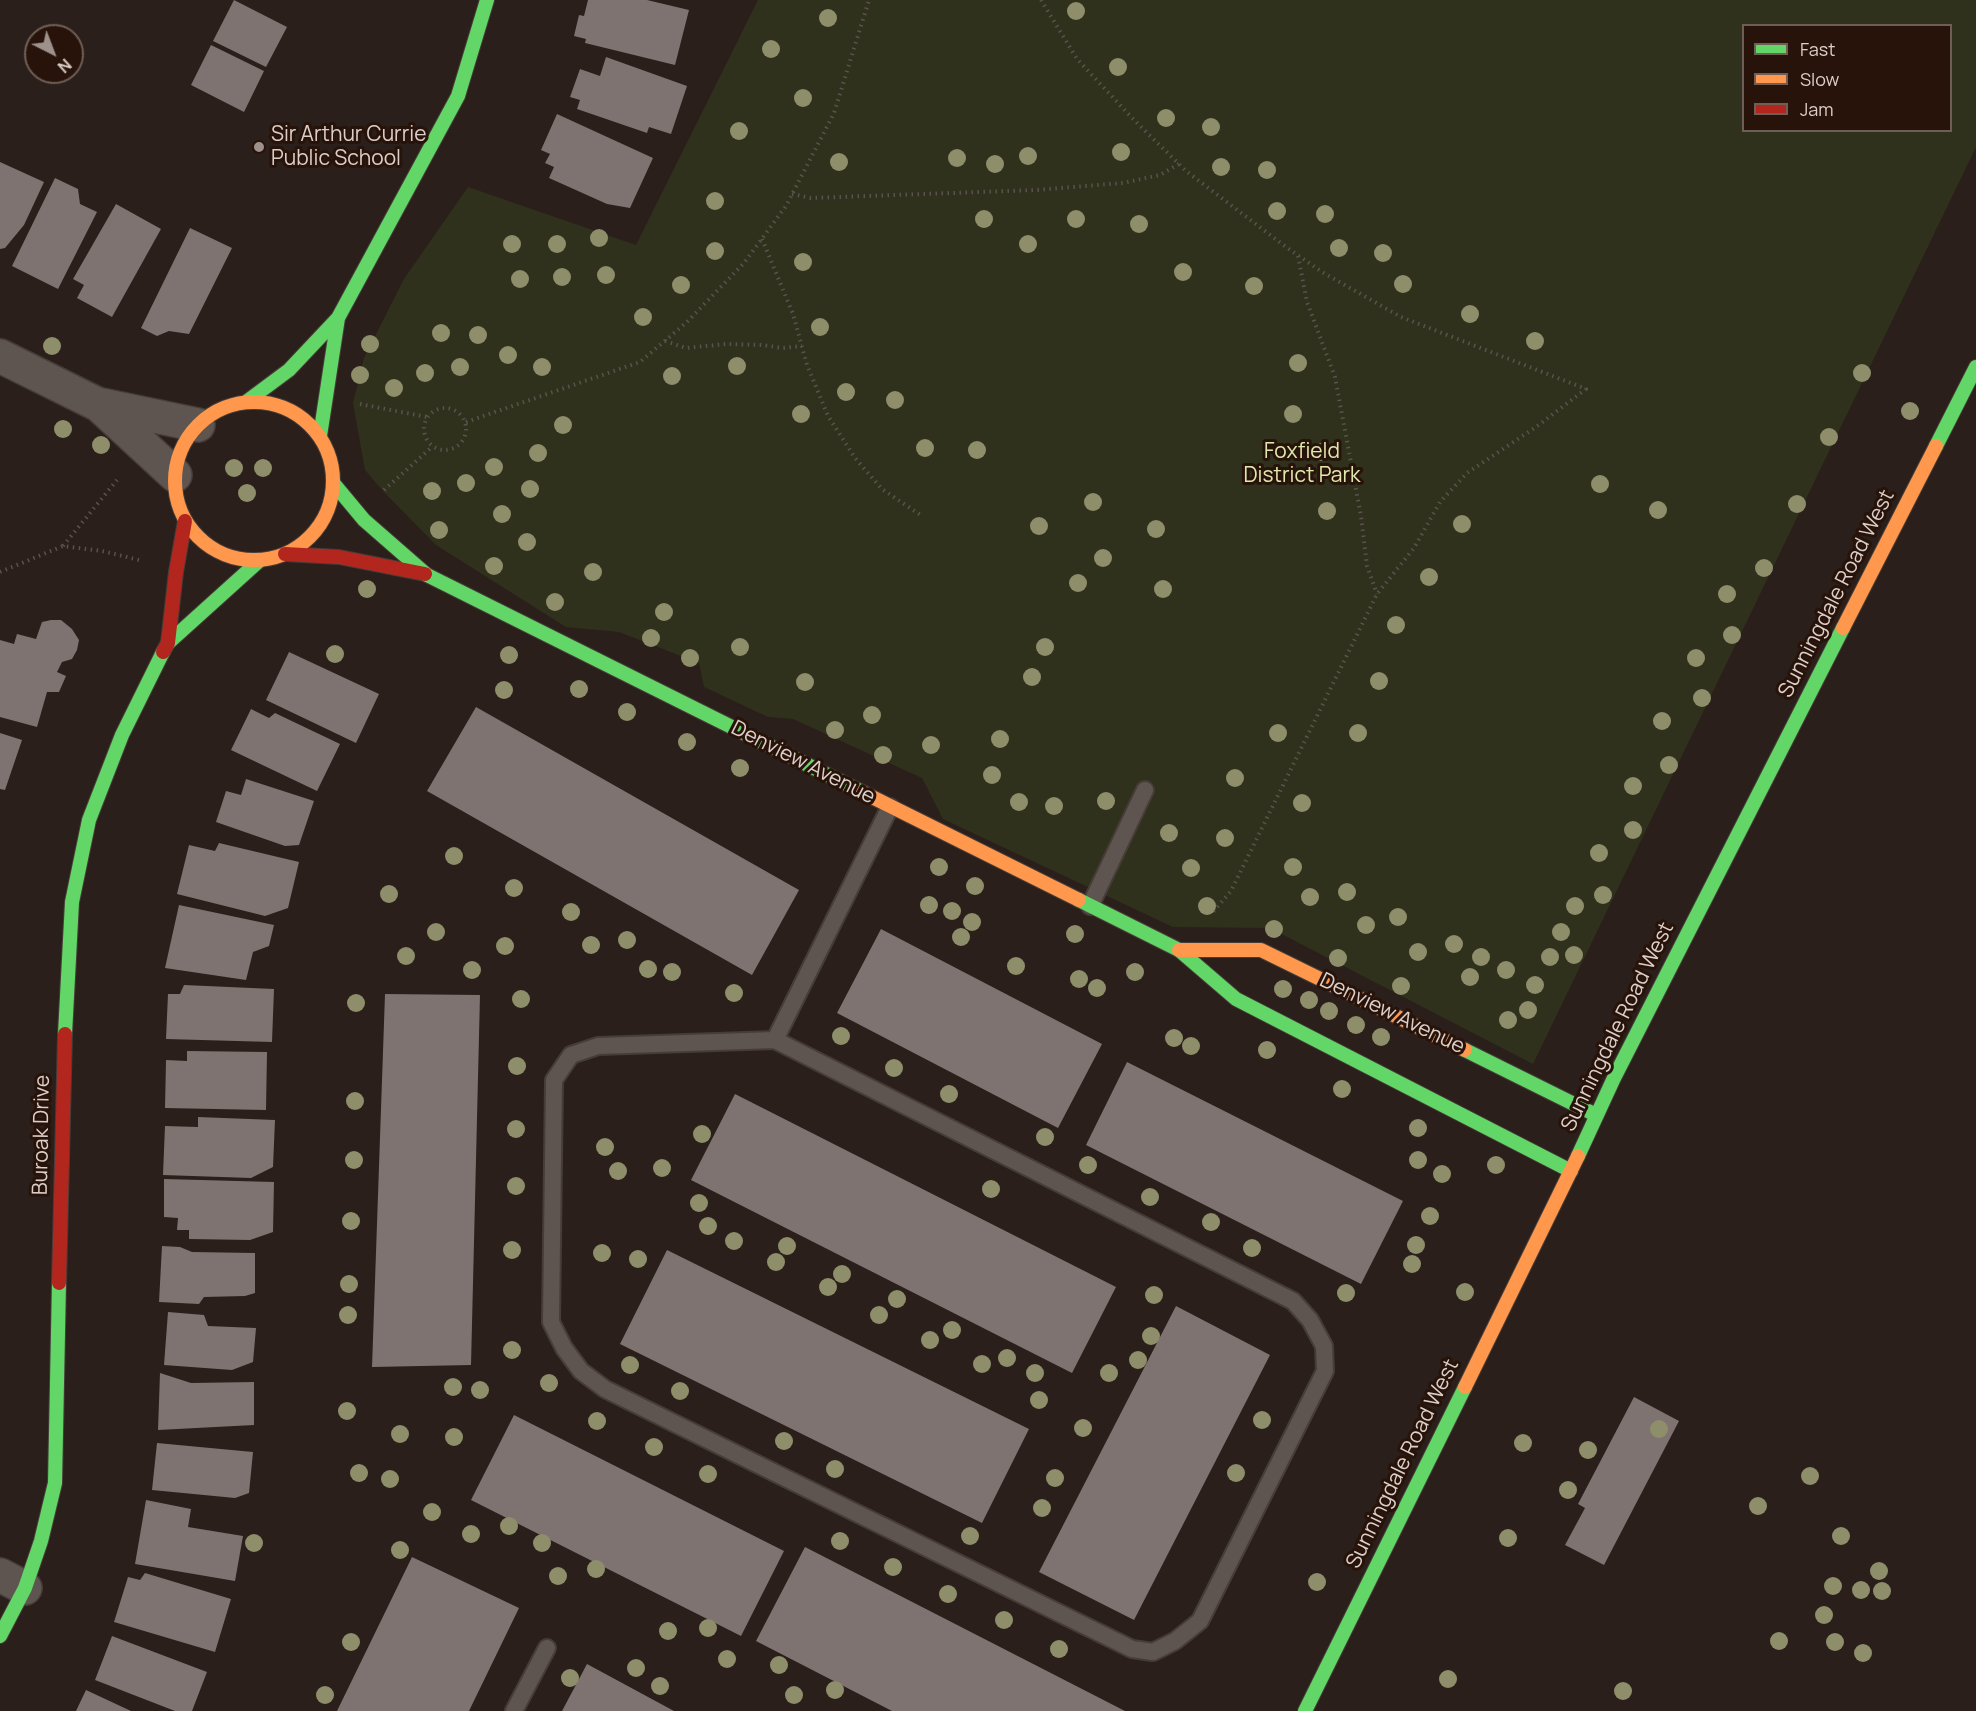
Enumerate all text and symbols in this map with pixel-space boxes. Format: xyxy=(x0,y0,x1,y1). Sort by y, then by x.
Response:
north arrow xyxy=(24,24,84,84)
legend xyxy=(1742,24,1952,132)
text: Fast xyxy=(1800,37,1835,61)
text: N xyxy=(53,54,76,78)
text: Slow xyxy=(1800,67,1839,91)
text: Jam xyxy=(1800,97,1834,121)
place label: Sir Arthur Currie Public School xyxy=(271,122,426,172)
marker: Sir Arthur Currie Public School xyxy=(252,140,266,154)
park label: Foxfield District Park xyxy=(1244,439,1360,489)
street label: Sunningdale Road West xyxy=(1774,486,1900,702)
street label: Denview Avenue xyxy=(727,716,879,810)
street label: Sunningdale Road West xyxy=(1556,918,1680,1136)
street label: Denview Avenue xyxy=(1315,968,1469,1060)
street label: Buroak Drive xyxy=(28,1075,56,1195)
street label: Sunningdale Road West xyxy=(1341,1355,1465,1573)

